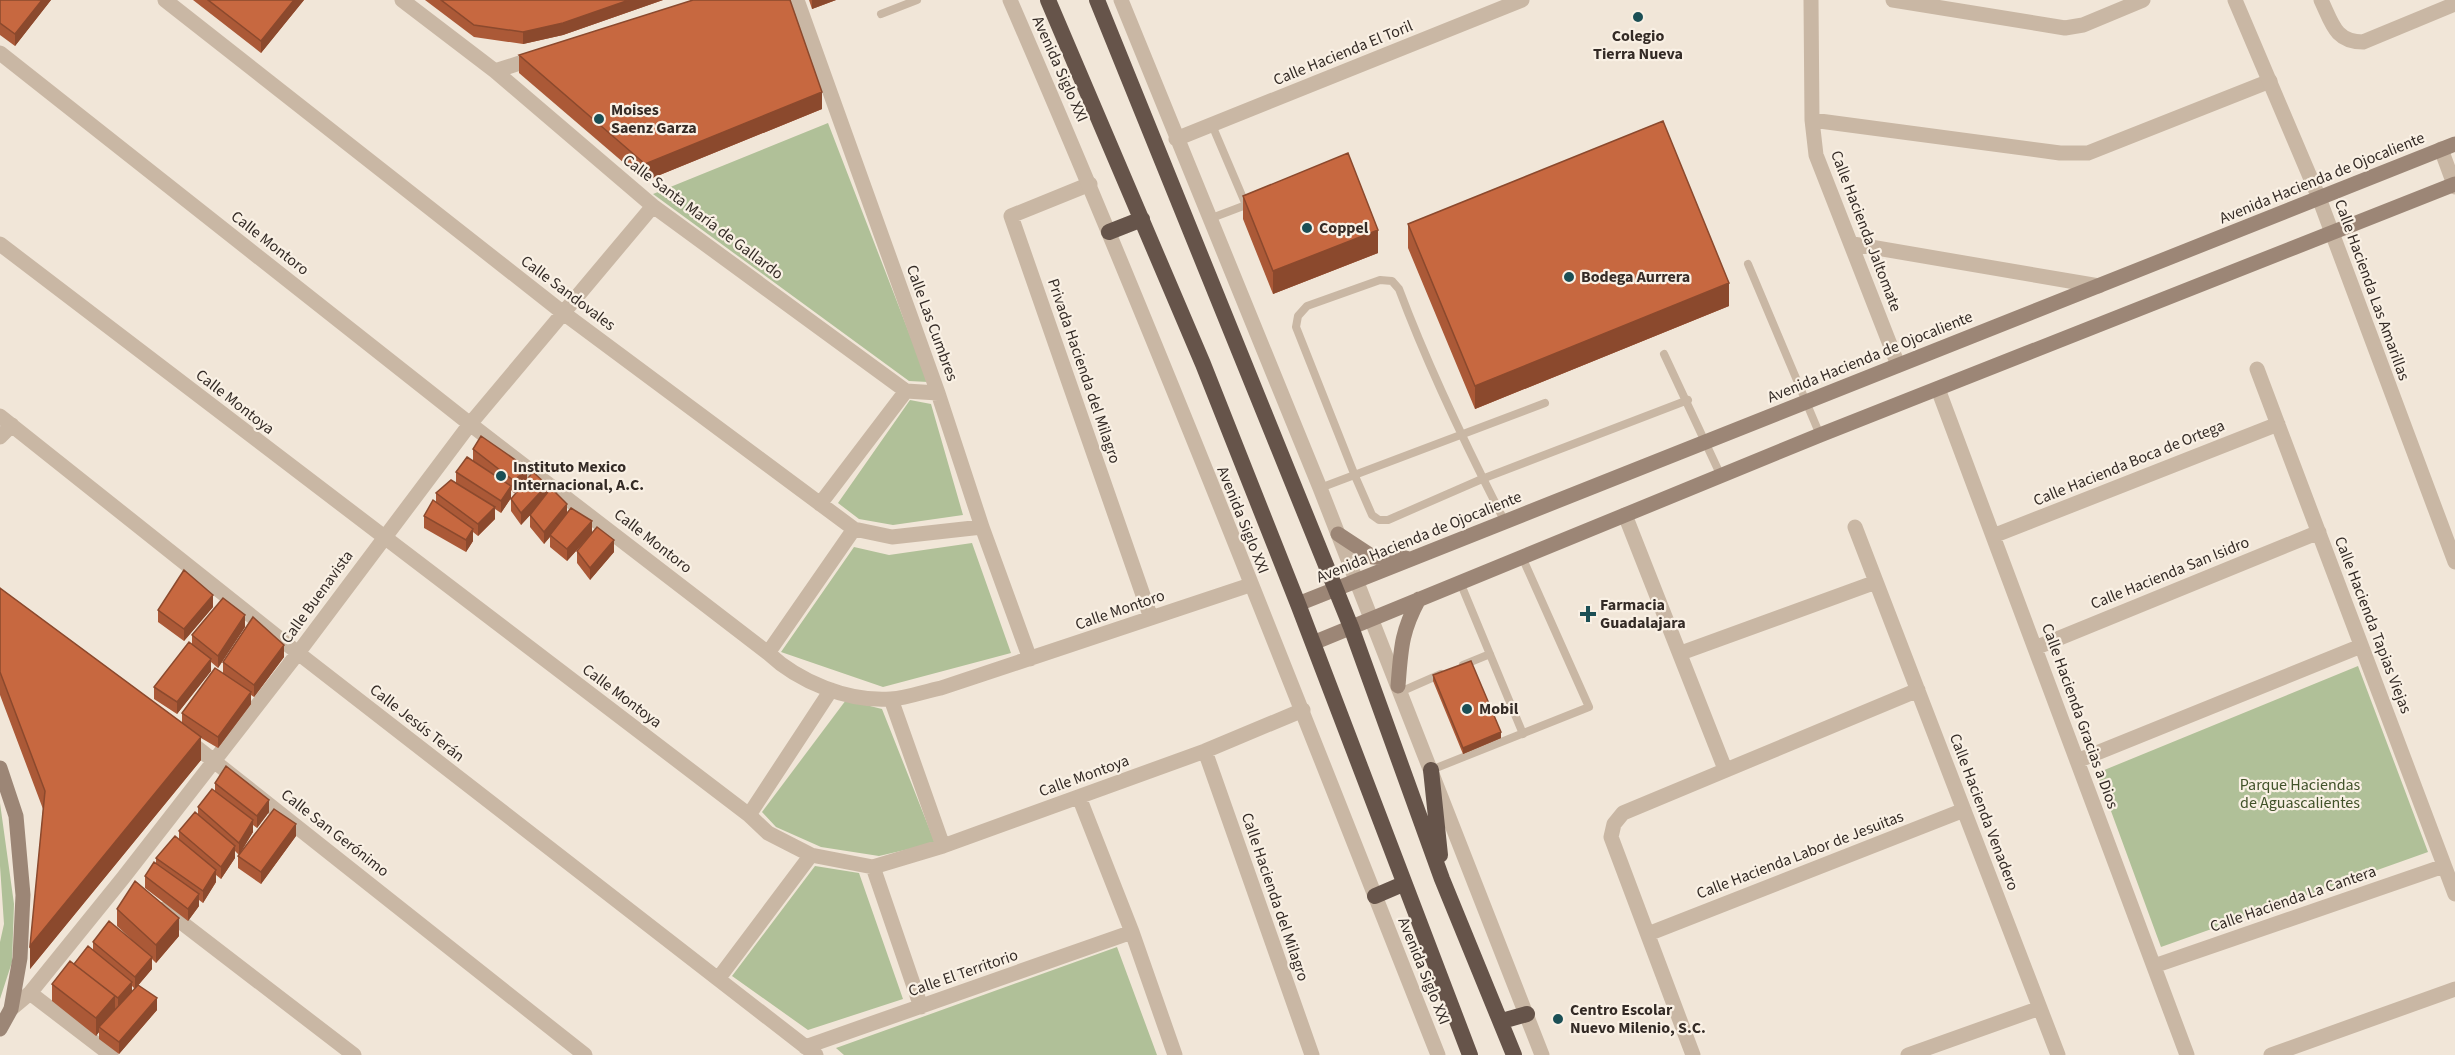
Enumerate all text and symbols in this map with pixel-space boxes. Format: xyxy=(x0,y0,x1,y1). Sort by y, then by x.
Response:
marker: Colegio Tierra Nueva xyxy=(1631,10,1645,24)
street label: Avenida Siglo XXI xyxy=(1027,13,1093,125)
street label: Calle Hacienda El Toril xyxy=(1270,15,1416,91)
place label: Colegio Tierra Nueva xyxy=(1593,25,1683,65)
place label: Moises Saenz Garza xyxy=(611,99,697,139)
marker: Moises Saenz Garza xyxy=(592,112,606,126)
street label: Avenida Hacienda de Ojocaliente xyxy=(2216,127,2428,229)
street label: Calle Hacienda Jaltomate xyxy=(1825,147,1907,315)
street label: Calle Santa María de Gallardo xyxy=(618,149,788,285)
street label: Calle Hacienda Las Amarillas xyxy=(2329,196,2415,384)
street label: Calle Montoro xyxy=(226,206,314,280)
place label: Coppel xyxy=(1319,217,1369,239)
marker: Coppel xyxy=(1300,221,1314,235)
street label: Calle Sandovales xyxy=(516,250,620,336)
street label: Calle Las Cumbres xyxy=(901,262,963,384)
place label: Bodega Aurrera xyxy=(1581,266,1690,288)
marker: Bodega Aurrera xyxy=(1562,270,1576,284)
street label: Privada Hacienda del Milagro xyxy=(1042,276,1126,466)
street label: Avenida Hacienda de Ojocaliente xyxy=(1764,306,1976,408)
street label: Calle Montoya xyxy=(191,364,279,440)
street label: Calle Hacienda Boca de Ortega xyxy=(2030,414,2228,512)
place label: Instituto Mexico Internacional, A.C. xyxy=(513,456,644,496)
street label: Avenida Siglo XXI xyxy=(1211,463,1275,577)
marker: Instituto Mexico Internacional, A.C. xyxy=(494,469,508,483)
street label: Avenida Hacienda de Ojocaliente xyxy=(1313,486,1525,588)
street label: Calle Montoro xyxy=(609,504,697,578)
street label: Calle Hacienda San Isidro xyxy=(2087,531,2253,615)
street label: Calle Hacienda Tapias Viejas xyxy=(2329,533,2417,717)
street label: Calle Buenavista xyxy=(276,546,358,648)
street label: Calle Montoro xyxy=(1072,584,1168,636)
place label: Farmacia Guadalajara xyxy=(1600,594,1686,634)
marker: Farmacia Guadalajara xyxy=(1581,607,1595,621)
street label: Calle Hacienda Gracias a Dios xyxy=(2036,620,2124,812)
street label: Calle Montoya xyxy=(578,659,666,733)
street label: Calle Jesús Terán xyxy=(365,679,469,767)
place label: Mobil xyxy=(1479,698,1519,720)
marker: Mobil xyxy=(1460,702,1474,716)
street label: Calle Hacienda Venadero xyxy=(1944,730,2024,894)
street label: Calle Montoya xyxy=(1036,749,1132,803)
park label: Parque Haciendas de Aguascalientes xyxy=(2240,774,2361,814)
street label: Calle San Gerónimo xyxy=(276,784,394,882)
street label: Calle Hacienda Labor de Jesuitas xyxy=(1693,805,1907,905)
street label: Calle Hacienda del Milagro xyxy=(1236,810,1314,984)
street label: Calle Hacienda La Cantera xyxy=(2207,860,2379,938)
street label: Avenida Siglo XXI xyxy=(1392,914,1456,1028)
street label: Calle El Territorio xyxy=(905,944,1021,1002)
place label: Centro Escolar Nuevo Milenio, S.C. xyxy=(1570,999,1706,1039)
marker: Centro Escolar Nuevo Milenio, S.C. xyxy=(1551,1012,1565,1026)

